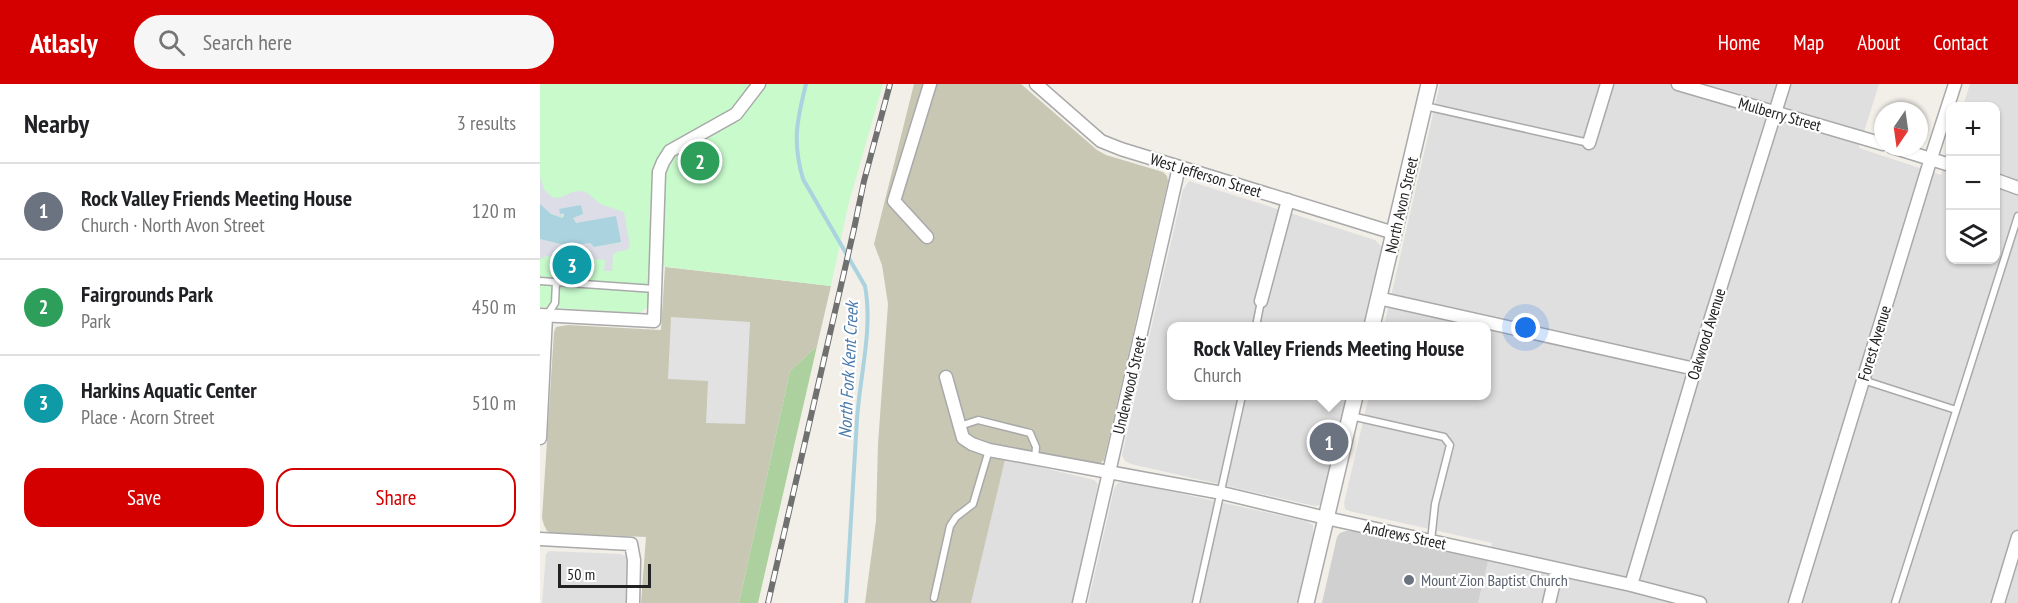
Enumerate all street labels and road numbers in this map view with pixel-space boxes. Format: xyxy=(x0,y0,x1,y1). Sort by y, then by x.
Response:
street label: Mulberry Street xyxy=(1736,93,1824,136)
street label: West Jefferson Street xyxy=(1148,149,1265,202)
street label: North Avon Street xyxy=(1380,154,1422,255)
street label: Oakwood Avenue xyxy=(1683,286,1729,382)
street label: Forest Avenue xyxy=(1853,303,1895,383)
street label: Underwood Street xyxy=(1108,334,1150,436)
street label: Andrews Street xyxy=(1362,517,1449,554)

